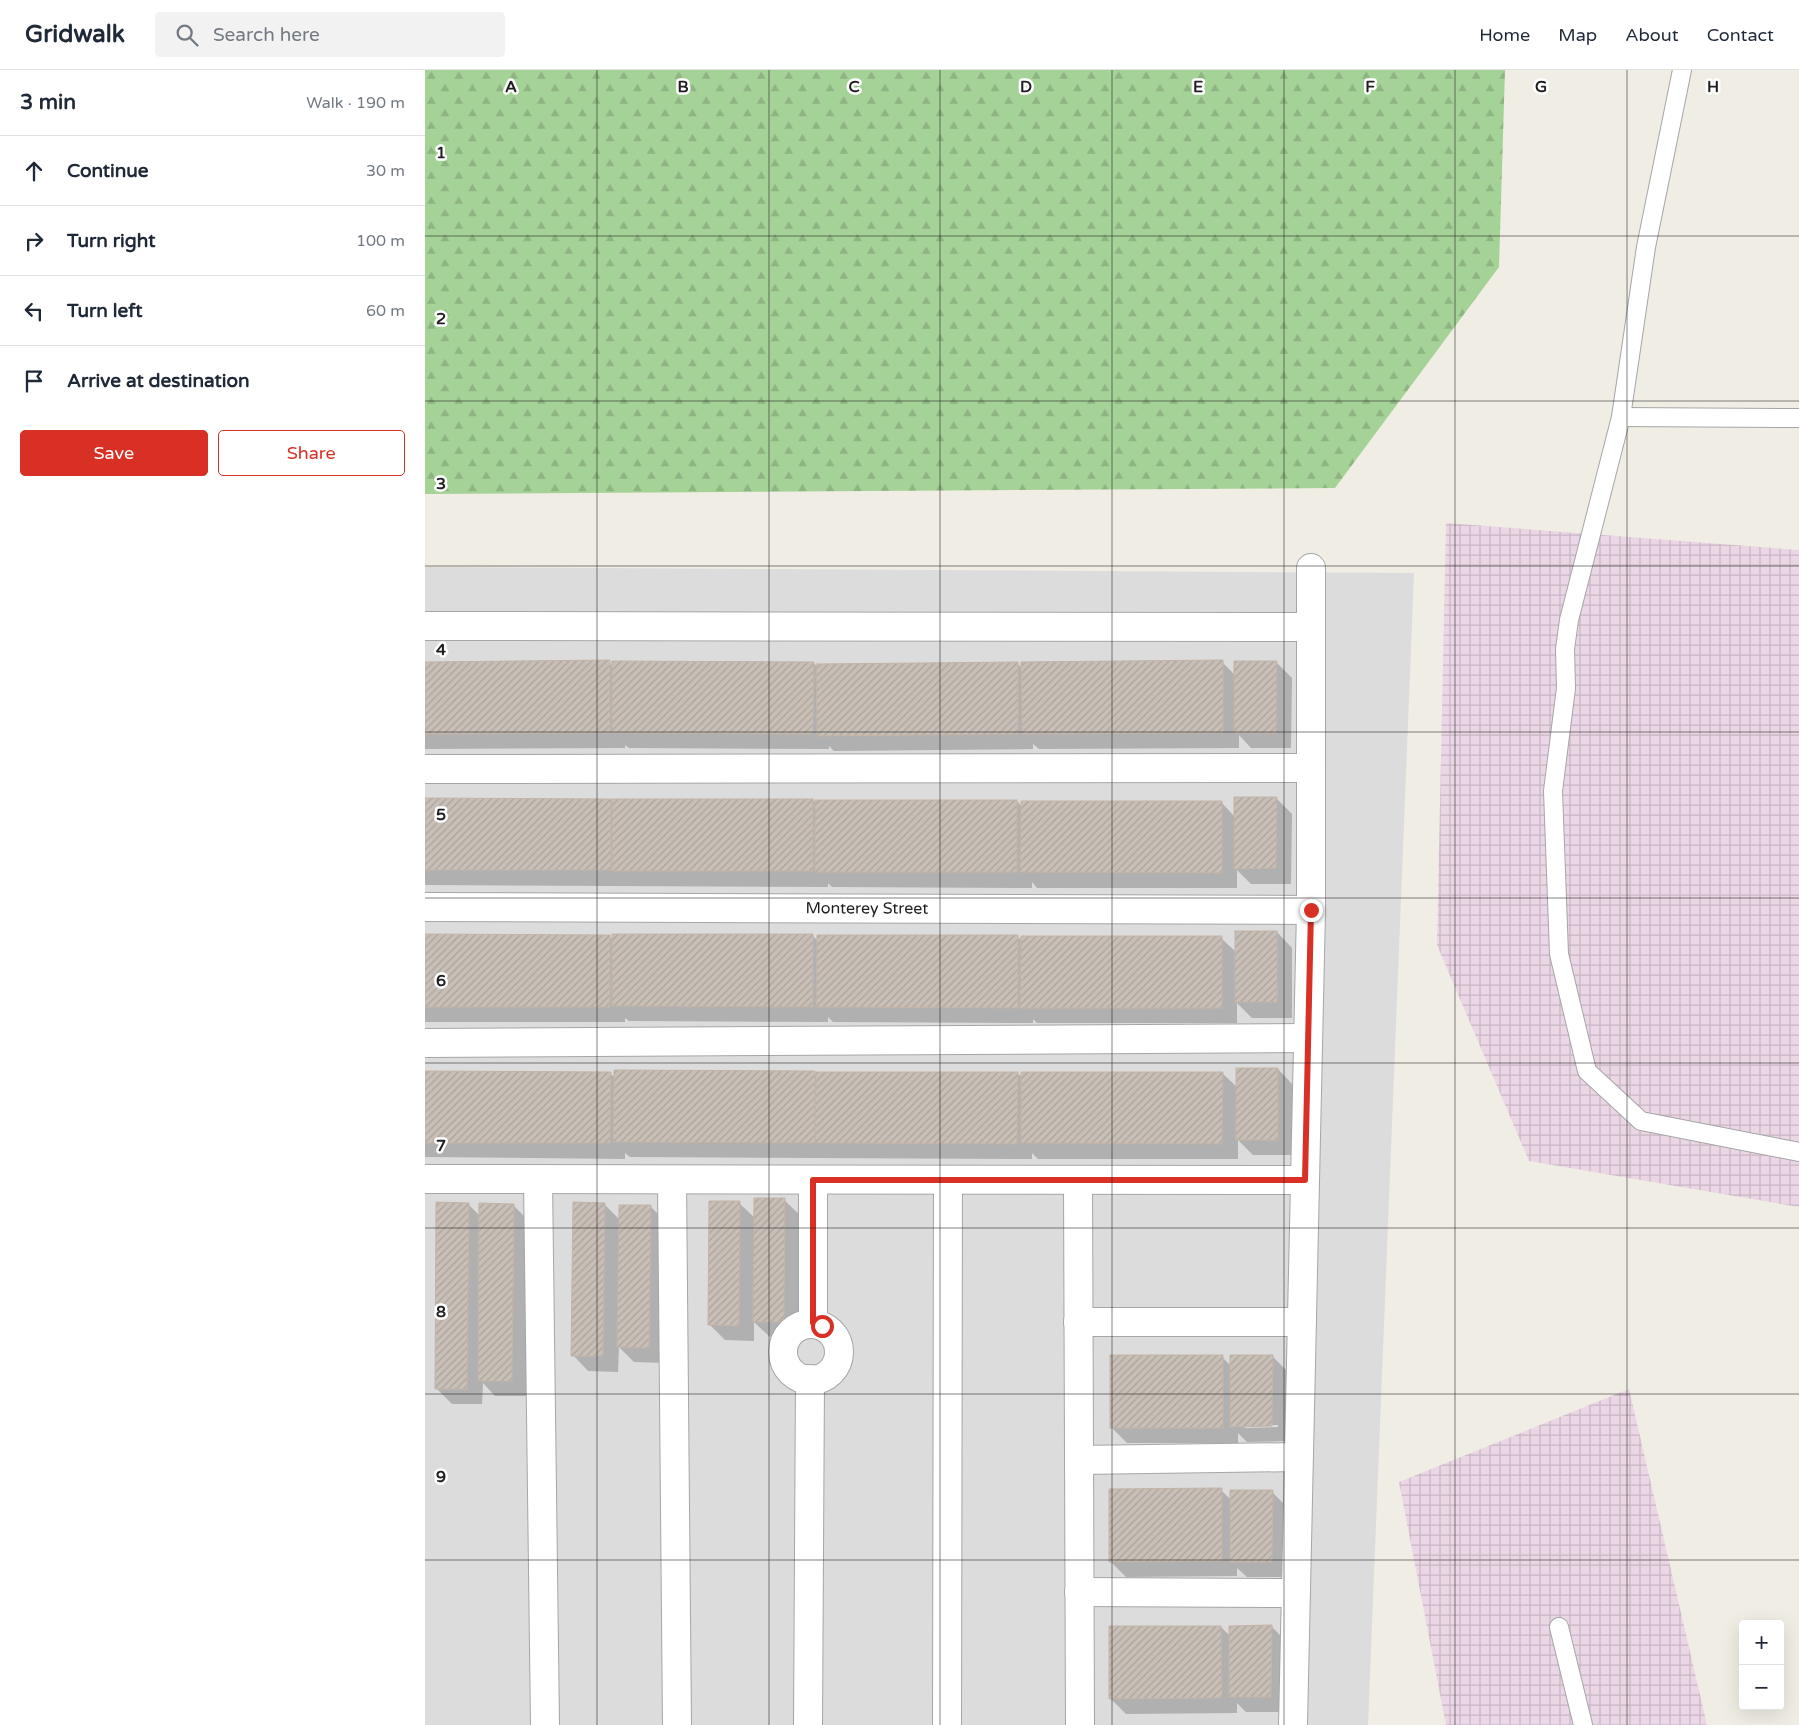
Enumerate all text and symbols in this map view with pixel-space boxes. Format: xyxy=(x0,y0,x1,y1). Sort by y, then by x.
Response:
search box xyxy=(155,12,505,57)
text: Gridwalk xyxy=(25,20,125,49)
icon: search xyxy=(173,21,201,49)
text: Search here xyxy=(213,24,320,46)
text: Home xyxy=(1479,24,1530,46)
text: Map xyxy=(1558,24,1597,46)
text: About xyxy=(1625,24,1679,46)
text: Contact xyxy=(1707,24,1774,46)
text: A xyxy=(505,77,517,97)
text: B xyxy=(677,77,689,97)
text: C xyxy=(848,77,860,97)
text: D xyxy=(1020,77,1032,97)
text: E xyxy=(1193,77,1203,97)
text: F xyxy=(1365,77,1375,97)
text: G xyxy=(1535,77,1547,97)
text: H xyxy=(1707,77,1719,97)
text: 3 min xyxy=(20,90,76,115)
text: Walk · 190 m xyxy=(306,93,405,113)
text: 1 xyxy=(436,143,446,163)
icon: ahead xyxy=(20,157,48,185)
text: Continue xyxy=(67,160,149,182)
text: 30 m xyxy=(366,161,405,181)
icon: right xyxy=(20,227,48,255)
text: Turn right xyxy=(67,230,155,252)
text: 100 m xyxy=(356,231,405,251)
icon: left xyxy=(20,297,48,325)
text: Turn left xyxy=(67,300,143,322)
text: 60 m xyxy=(366,301,405,321)
text: 2 xyxy=(436,309,446,329)
icon: arrive xyxy=(20,367,48,395)
text: Arrive at destination xyxy=(67,370,250,392)
button: Save xyxy=(20,430,208,476)
button: Share xyxy=(218,430,405,476)
text: 3 xyxy=(436,474,446,494)
text: 4 xyxy=(436,640,446,660)
text: 5 xyxy=(436,805,446,825)
street label: Monterey Street xyxy=(805,898,929,919)
route end xyxy=(1300,899,1323,922)
text: 6 xyxy=(436,971,446,991)
text: 7 xyxy=(436,1136,446,1156)
text: 8 xyxy=(436,1302,446,1322)
route start xyxy=(811,1315,834,1338)
text: 9 xyxy=(436,1467,446,1487)
map controls xyxy=(1739,1620,1784,1710)
button: + xyxy=(1739,1620,1784,1665)
button: − xyxy=(1739,1665,1784,1710)

